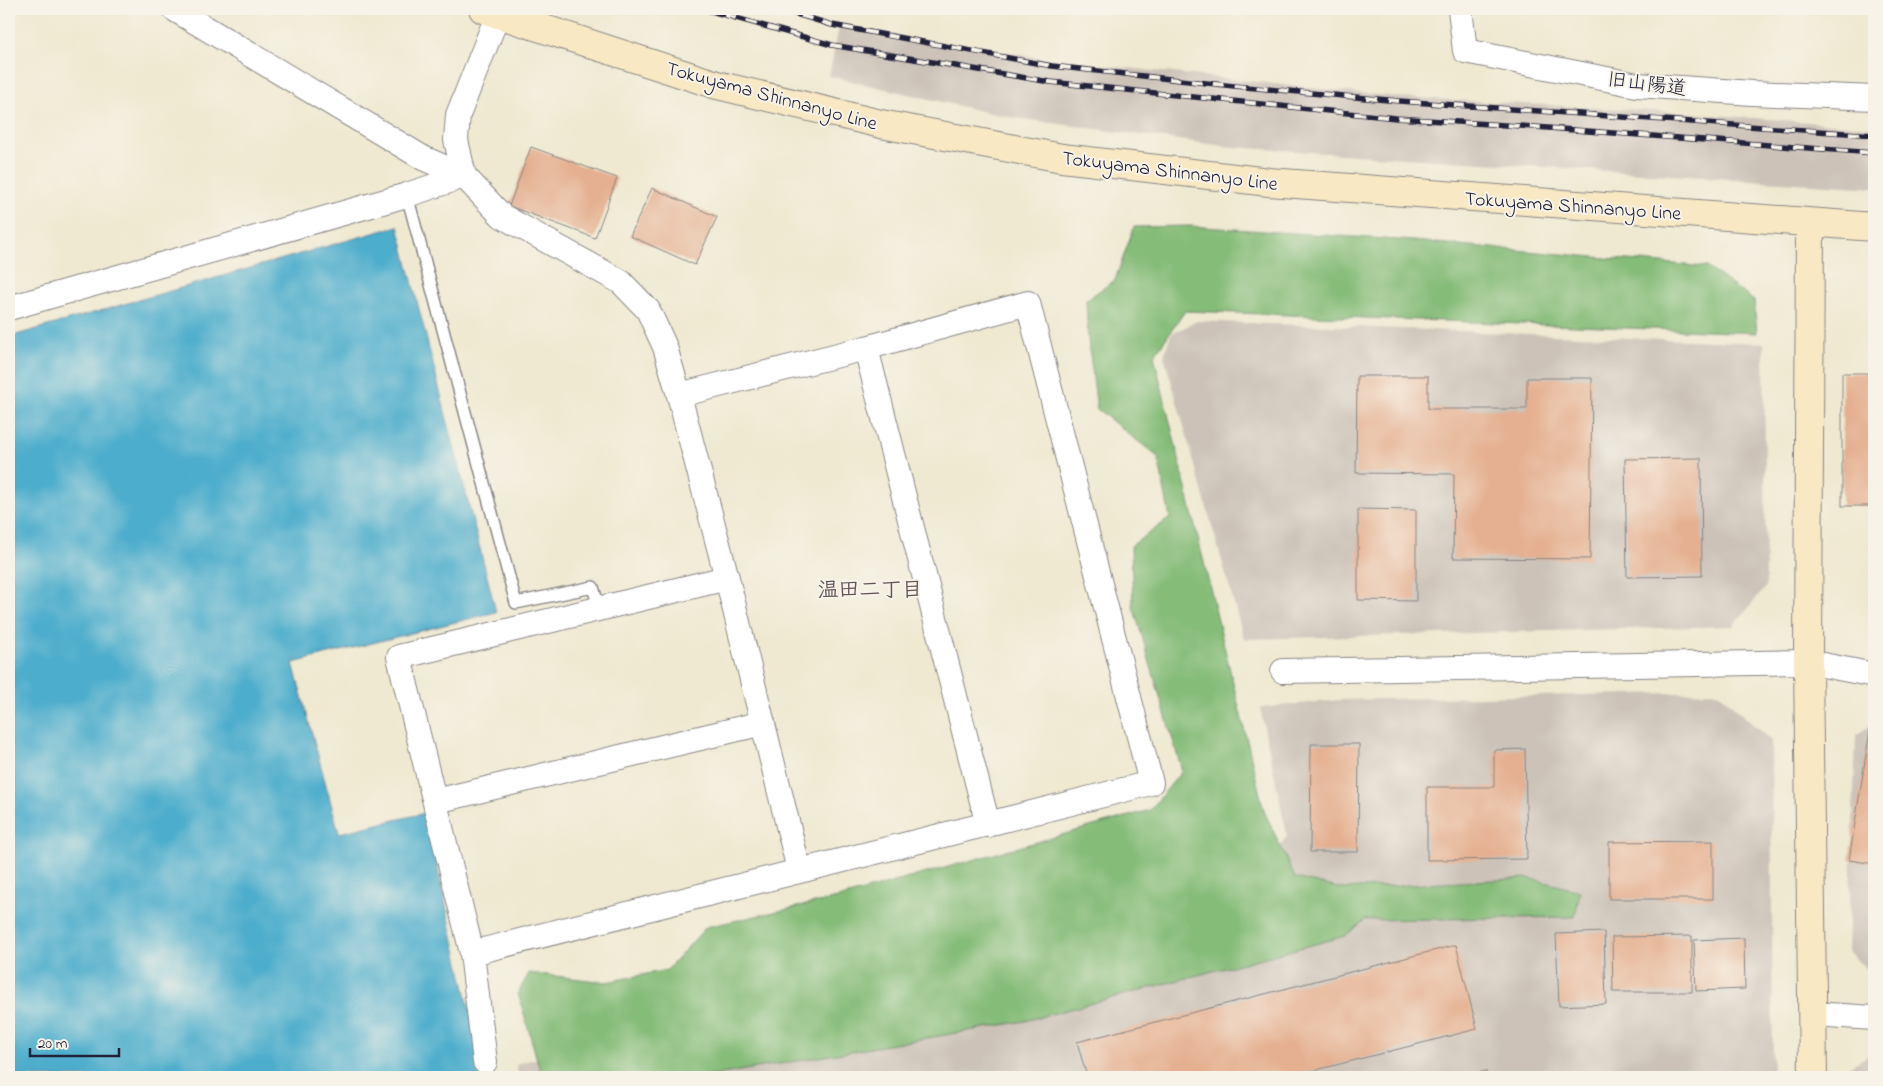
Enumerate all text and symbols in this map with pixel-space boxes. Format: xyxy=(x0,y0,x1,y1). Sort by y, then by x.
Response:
street label: Tokuyama Shinnanyo Line xyxy=(663,55,880,140)
street label: 旧山陽道 xyxy=(1605,66,1688,105)
street label: Tokuyama Shinnanyo Line xyxy=(1060,145,1279,200)
street label: Tokuyama Shinnanyo Line xyxy=(1464,185,1682,230)
district label: 温田二丁目 xyxy=(818,576,923,606)
scale bar xyxy=(30,1026,119,1058)
text: 20 m xyxy=(38,1033,68,1055)

